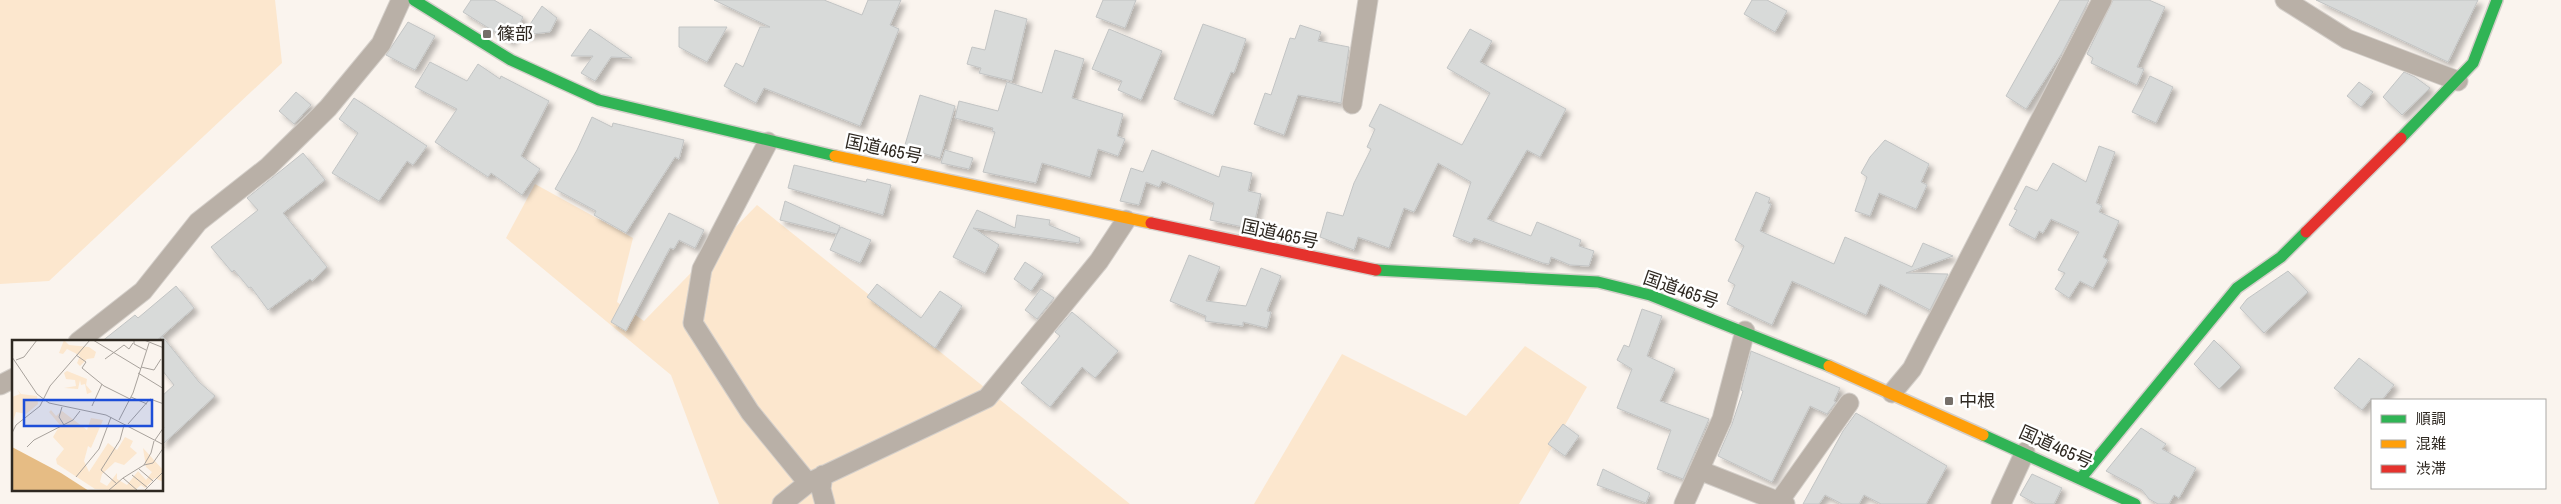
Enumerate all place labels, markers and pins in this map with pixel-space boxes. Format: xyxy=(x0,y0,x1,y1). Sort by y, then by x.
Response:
place label: 篠部 xyxy=(497,21,533,46)
marker: 篠部 xyxy=(481,28,493,40)
place label: 中根 xyxy=(1959,388,1995,413)
marker: 中根 xyxy=(1943,395,1955,407)

